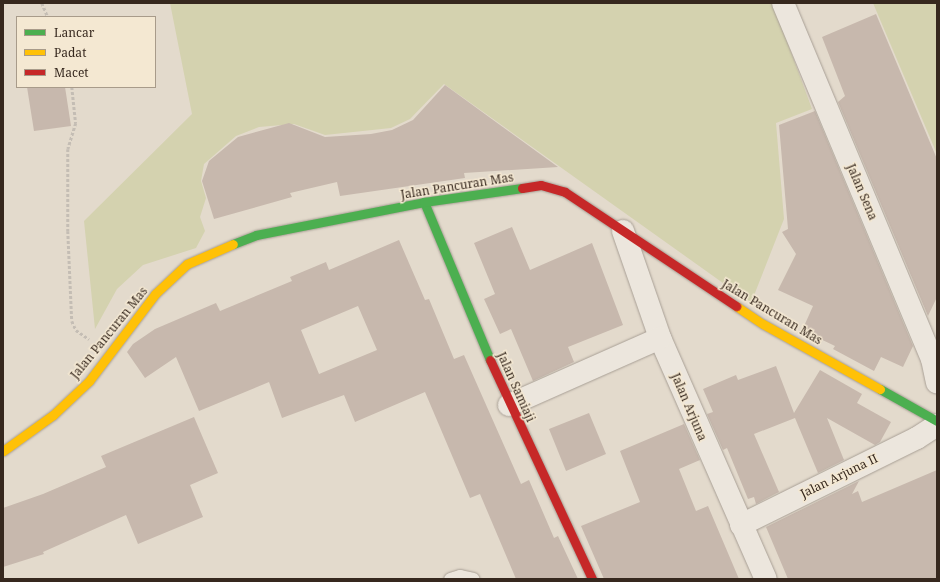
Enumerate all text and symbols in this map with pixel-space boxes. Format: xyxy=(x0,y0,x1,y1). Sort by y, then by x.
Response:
legend xyxy=(16,16,156,88)
text: Lancar xyxy=(54,24,94,41)
text: Padat xyxy=(54,44,86,61)
text: Macet xyxy=(54,64,89,81)
street label: Jalan Sena xyxy=(844,162,880,222)
street label: Jalan Pancuran Mas xyxy=(400,170,514,202)
street label: Jalan Pancuran Mas xyxy=(719,276,825,348)
street label: Jalan Pancuran Mas xyxy=(68,284,150,382)
street label: Jalan Samiaji xyxy=(494,350,538,424)
street label: Jalan Arjuna xyxy=(668,371,710,443)
street label: Jalan Arjuna II xyxy=(798,451,880,501)

